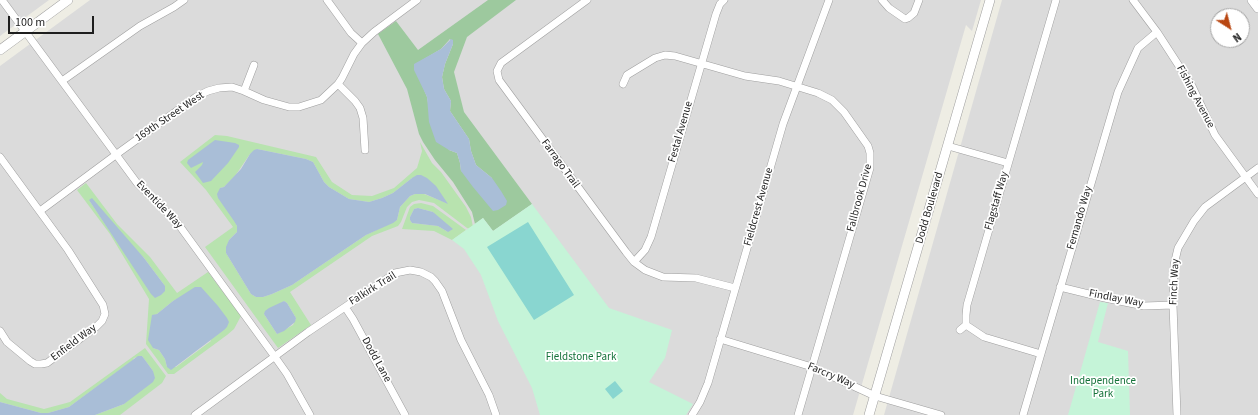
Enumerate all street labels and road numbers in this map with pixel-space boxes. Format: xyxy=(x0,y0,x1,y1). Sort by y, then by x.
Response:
street label: Fishing Avenue xyxy=(1173,63,1217,131)
street label: 169th Street West xyxy=(133,89,207,145)
street label: Festal Avenue xyxy=(666,100,696,164)
street label: Farrago Trail xyxy=(538,137,582,191)
street label: Fallbrook Drive xyxy=(845,163,875,233)
street label: Fieldcrest Avenue xyxy=(742,166,776,248)
street label: Flagstaff Way xyxy=(982,170,1012,232)
street label: Dodd Boulevard xyxy=(913,171,947,245)
street label: Eventide Way xyxy=(133,178,185,232)
street label: Fernando Way xyxy=(1065,185,1095,251)
street label: Finch Way xyxy=(1167,258,1183,306)
street label: Falkirk Trail xyxy=(347,269,399,309)
street label: Findlay Way xyxy=(1088,287,1144,311)
street label: Enfield Way xyxy=(49,322,99,364)
street label: Dodd Lane xyxy=(358,335,394,385)
street label: Farcry Way xyxy=(805,360,857,392)

